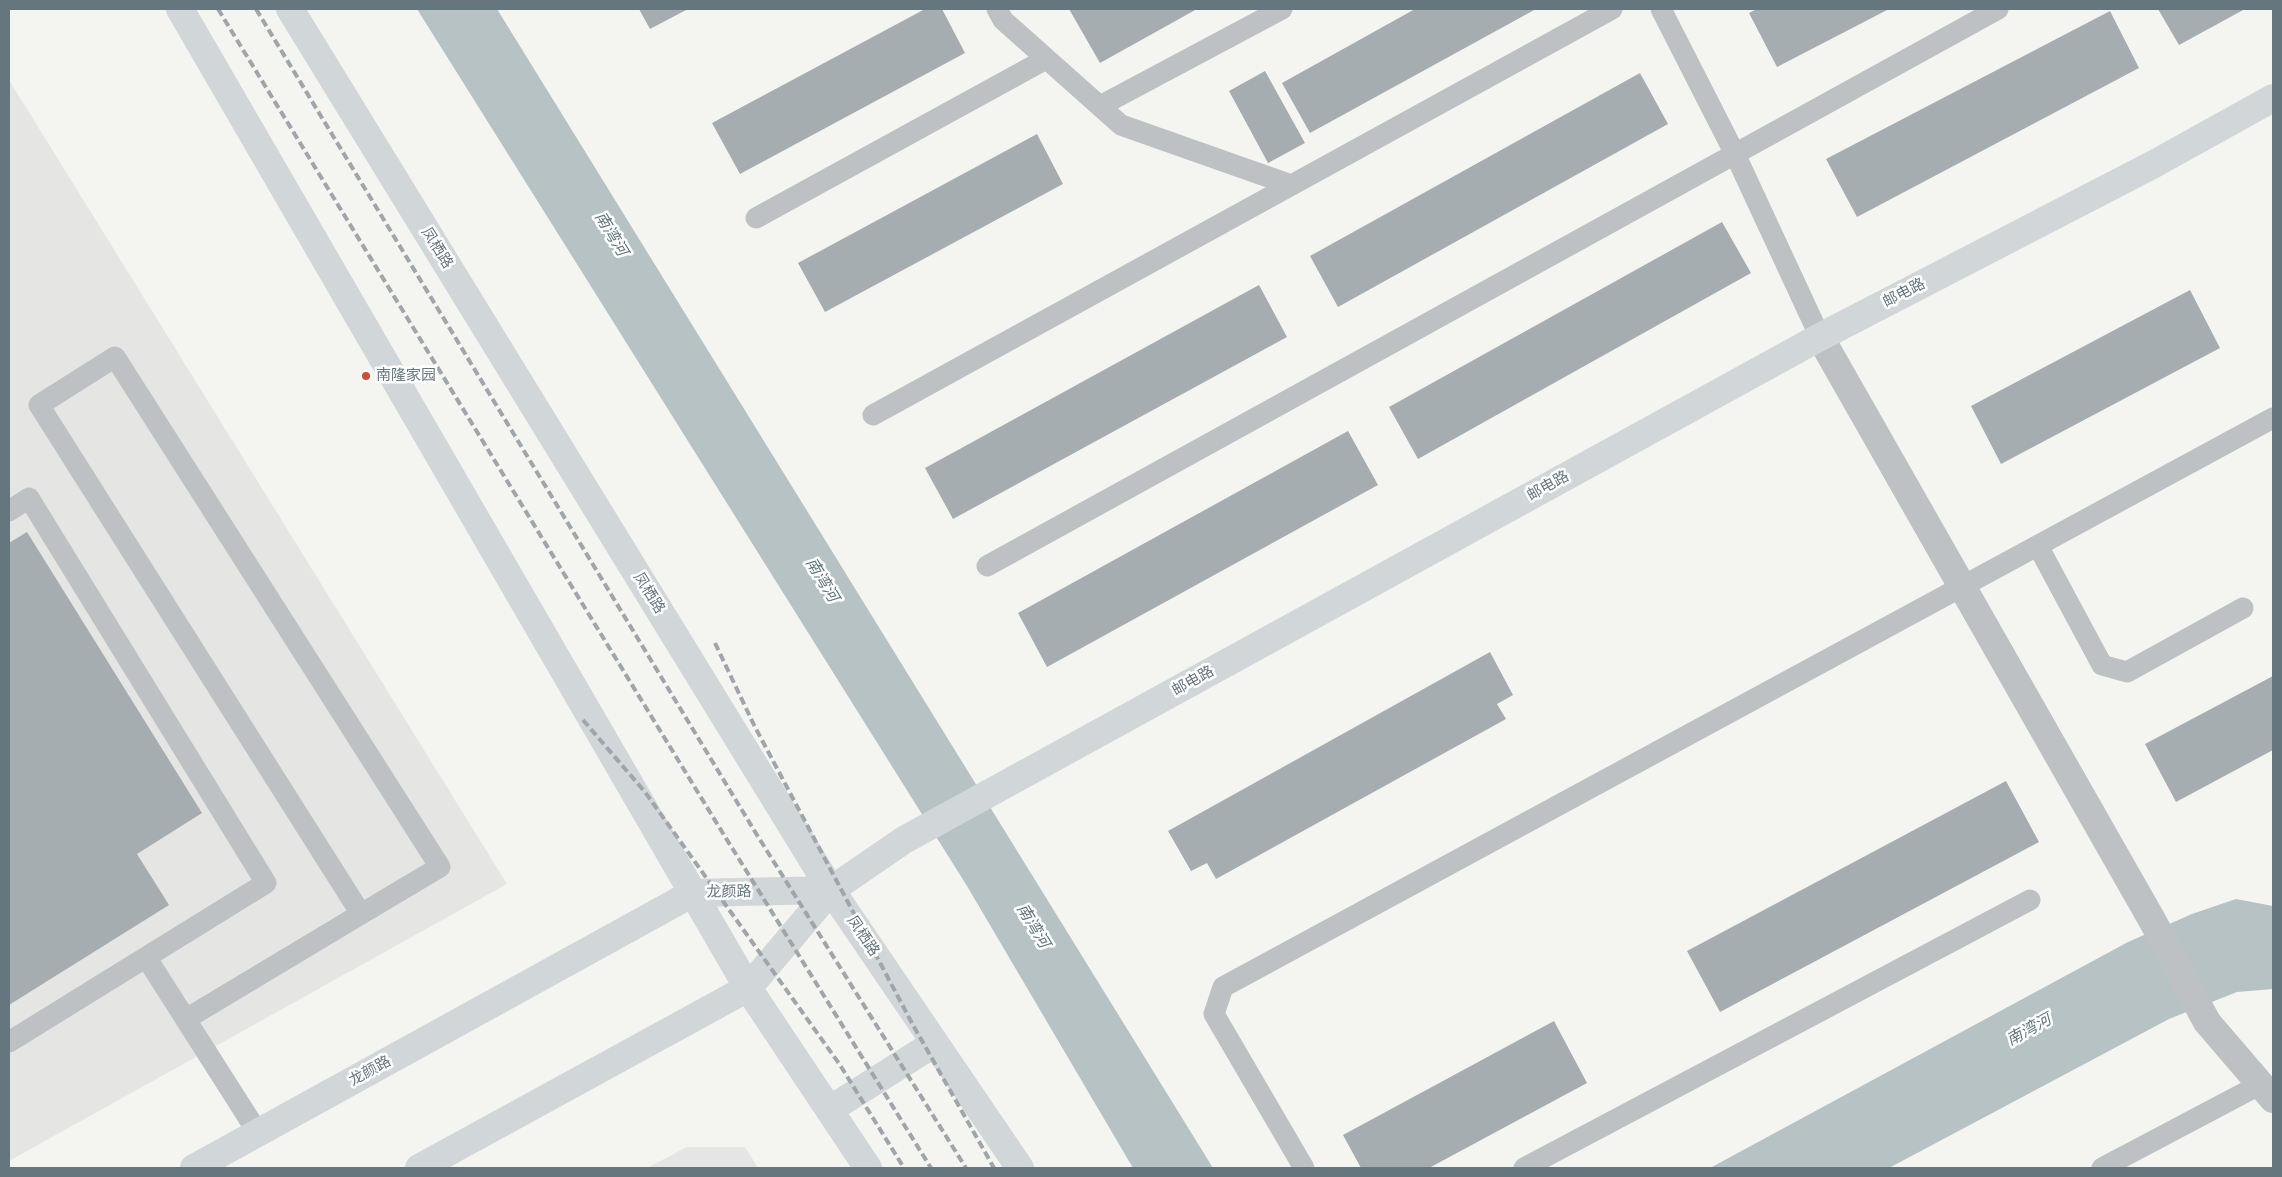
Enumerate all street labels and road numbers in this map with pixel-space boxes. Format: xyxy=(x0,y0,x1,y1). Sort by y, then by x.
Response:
street label: 凤栖路 xyxy=(417,224,457,272)
street label: 邮电路 xyxy=(1880,275,1928,311)
street label: 邮电路 xyxy=(1524,467,1572,505)
street label: 凤栖路 xyxy=(629,569,669,617)
street label: 邮电路 xyxy=(1169,662,1217,700)
street label: 龙颜路 xyxy=(706,883,752,901)
street label: 凤栖路 xyxy=(843,912,883,960)
street label: 龙颜路 xyxy=(346,1052,394,1090)

